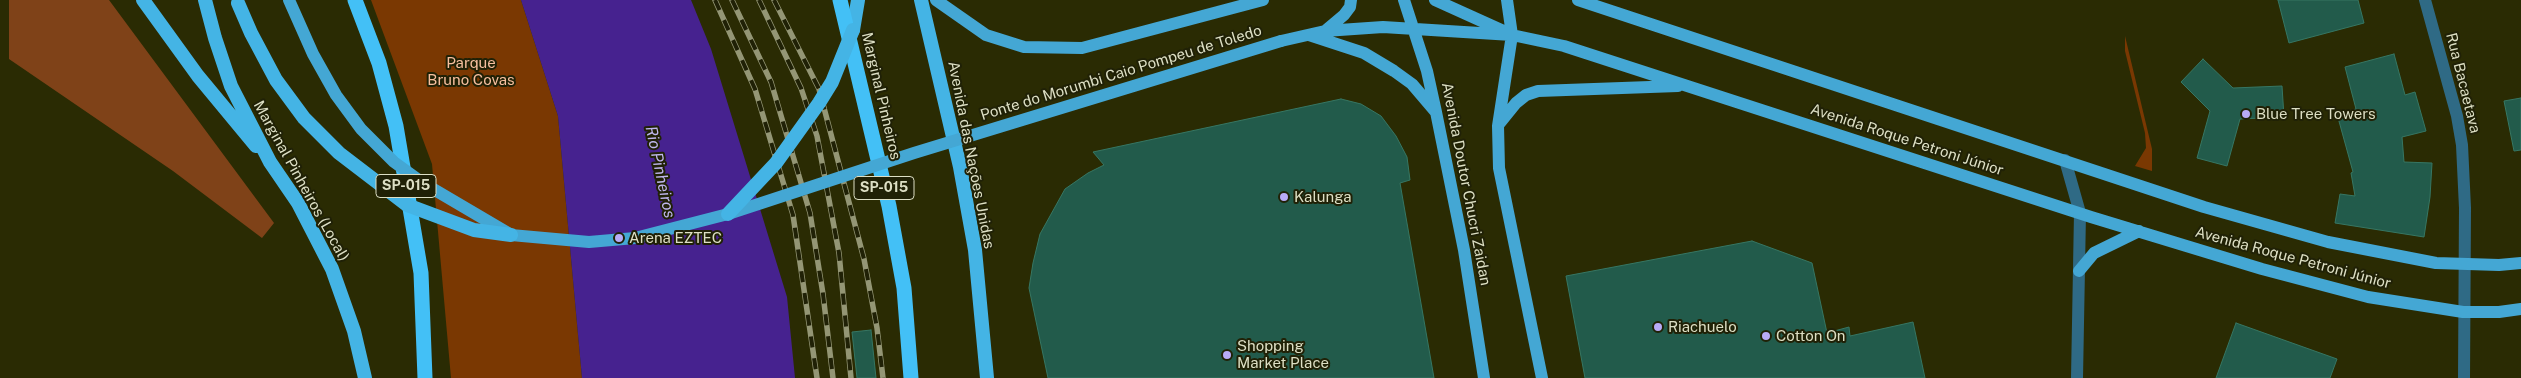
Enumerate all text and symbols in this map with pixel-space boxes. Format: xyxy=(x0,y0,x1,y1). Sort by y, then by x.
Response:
street label: Ponte do Morumbi Caio Pompeu de Toledo xyxy=(978,22,1264,124)
street label: Marginal Pinheiros xyxy=(858,31,904,161)
street label: Rua Bacaetava xyxy=(2442,31,2484,135)
park label: Parque Bruno Covas xyxy=(427,54,515,89)
street label: Avenida das Nações Unidas xyxy=(944,60,998,250)
street label: Avenida Doutor Chucri Zaidan xyxy=(1437,81,1495,287)
street label: Marginal Pinheiros (Local) xyxy=(249,98,353,264)
street label: Avenida Roque Petroni Júnior xyxy=(1808,100,2006,180)
place label: Blue Tree Towers xyxy=(2256,105,2376,123)
marker: Blue Tree Towers xyxy=(2240,108,2252,120)
water label: Rio Pinheiros xyxy=(641,124,679,220)
road number: SP-015 xyxy=(376,175,436,198)
road number: SP-015 xyxy=(854,177,914,200)
place label: Kalunga xyxy=(1294,188,1352,206)
marker: Kalunga xyxy=(1278,191,1290,203)
street label: Avenida Roque Petroni Júnior xyxy=(2193,223,2393,293)
place label: Arena EZTEC xyxy=(629,229,722,247)
marker: Arena EZTEC xyxy=(613,232,625,244)
place label: Riachuelo xyxy=(1668,318,1737,336)
marker: Riachuelo xyxy=(1652,321,1664,333)
place label: Cotton On xyxy=(1776,327,1846,345)
marker: Cotton On xyxy=(1760,330,1772,342)
place label: Shopping Market Place xyxy=(1237,337,1329,372)
marker: Shopping Market Place xyxy=(1221,349,1233,361)

